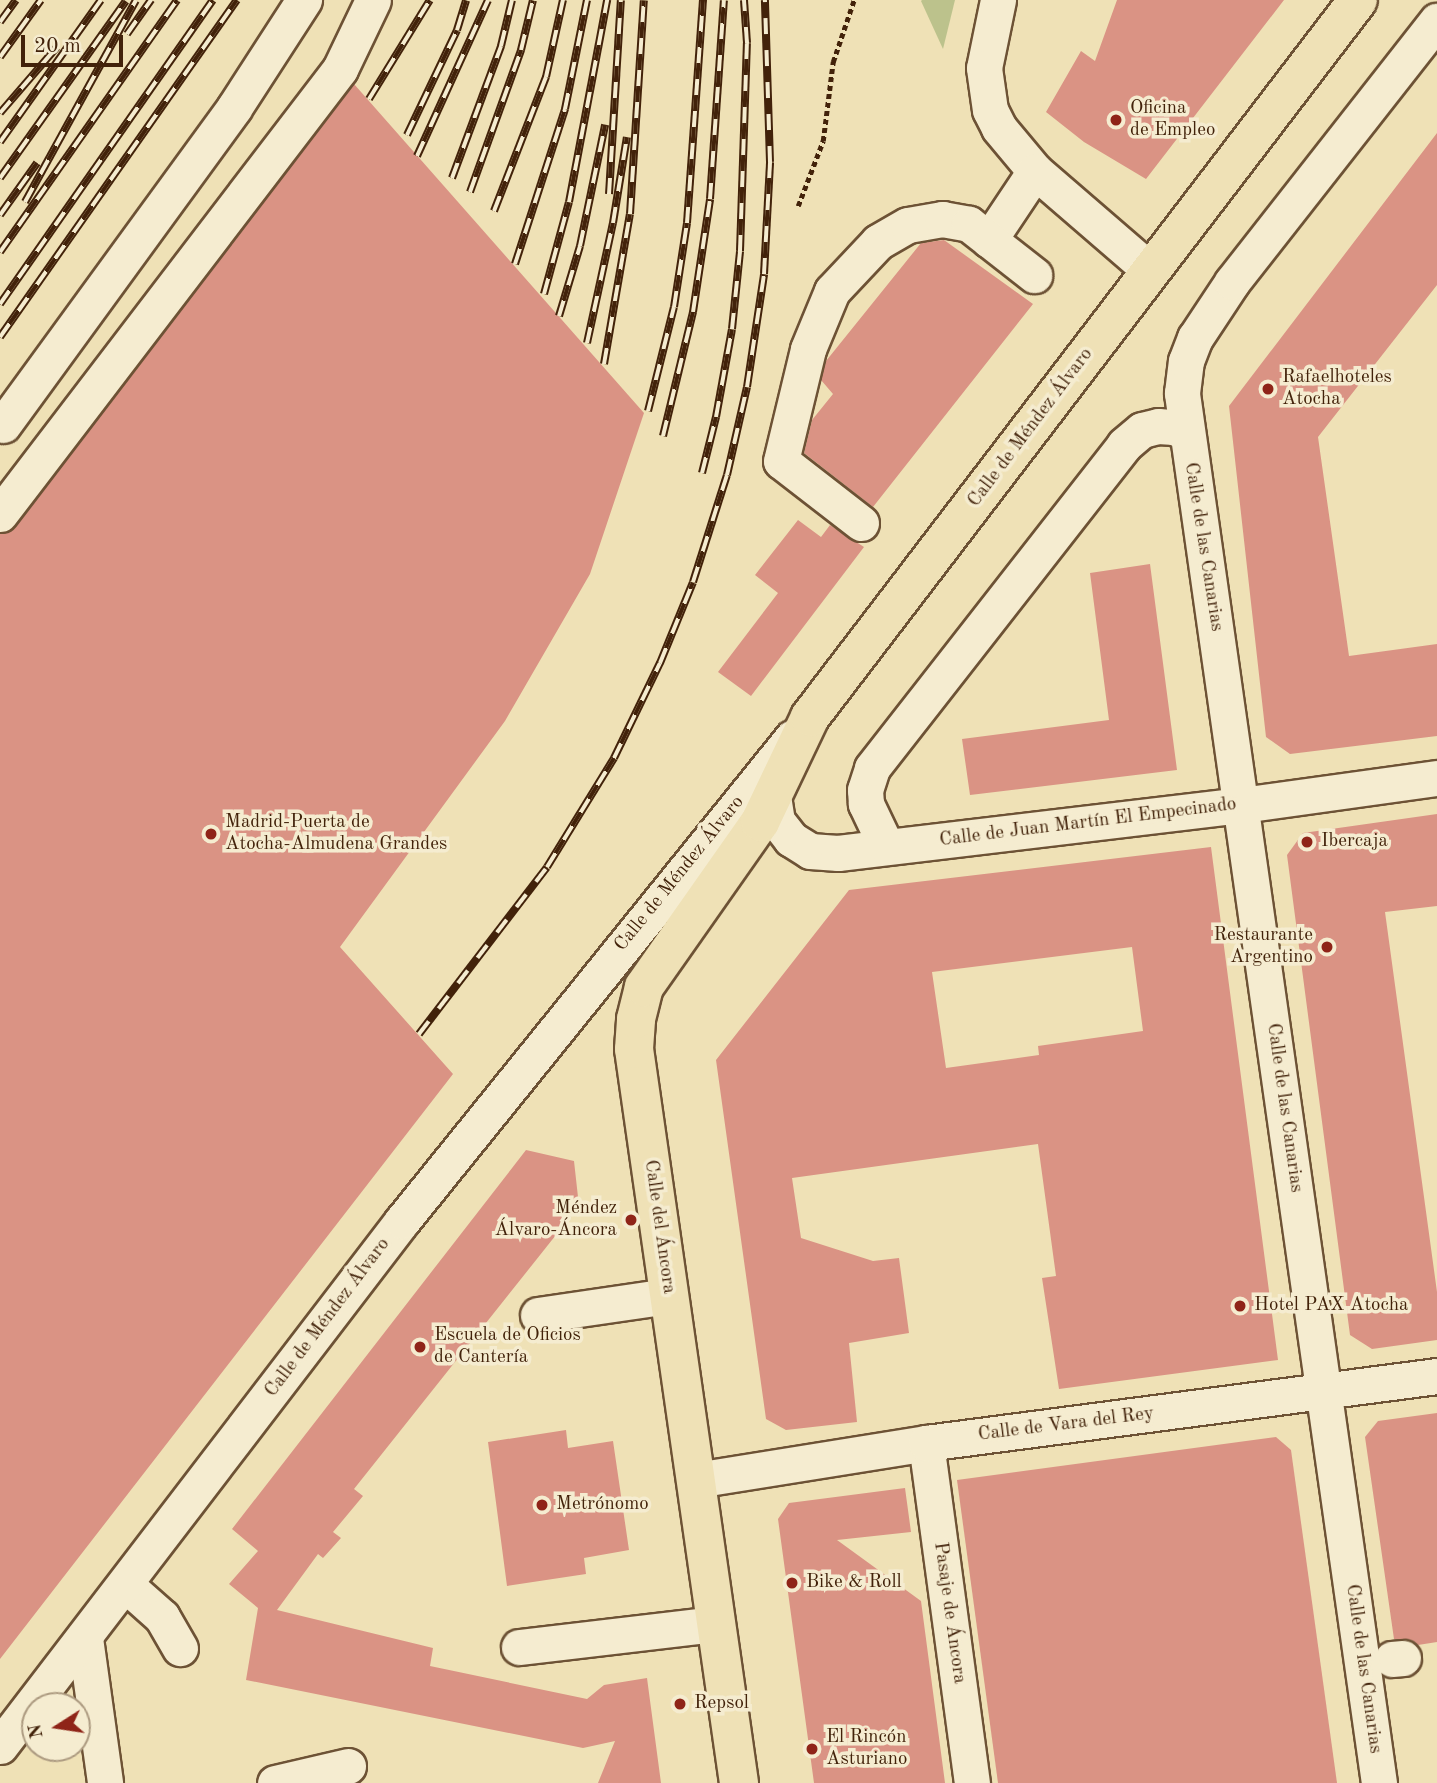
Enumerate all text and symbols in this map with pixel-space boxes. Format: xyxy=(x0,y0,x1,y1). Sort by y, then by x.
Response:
scale bar xyxy=(24,21,126,65)
text: 20 m xyxy=(34,36,81,57)
place label: Oficina de Empleo xyxy=(1130,98,1215,142)
marker: Oficina de Empleo xyxy=(1108,112,1124,128)
street label: Calle de Méndez Álvaro xyxy=(964,344,1098,512)
place label: Rafaelhoteles Atocha xyxy=(1282,367,1392,411)
marker: Rafaelhoteles Atocha xyxy=(1260,381,1276,397)
street label: Calle de las Canarias xyxy=(1178,461,1228,633)
street label: Calle de Méndez Álvaro xyxy=(610,792,750,956)
street label: Calle de Juan Martín El Empecinado xyxy=(938,793,1238,853)
place label: Madrid-Puerta de Atocha-Almudena Grandes xyxy=(225,812,447,856)
marker: Madrid-Puerta de Atocha-Almudena Grandes xyxy=(203,826,219,842)
place label: Ibercaja xyxy=(1321,831,1388,853)
marker: Ibercaja xyxy=(1299,834,1315,850)
place label: Restaurante Argentino xyxy=(1213,925,1313,969)
marker: Restaurante Argentino xyxy=(1319,939,1335,955)
street label: Calle de las Canarias xyxy=(1261,1022,1307,1194)
street label: Calle del Áncora xyxy=(638,1158,680,1296)
place label: Méndez Álvaro-Áncora xyxy=(495,1198,617,1242)
marker: Méndez Álvaro-Áncora xyxy=(623,1212,639,1228)
street label: Calle de Méndez Álvaro xyxy=(261,1234,395,1402)
place label: Hotel PAX Atocha xyxy=(1254,1295,1408,1317)
marker: Hotel PAX Atocha xyxy=(1232,1298,1248,1314)
place label: Escuela de Oficios de Cantería xyxy=(434,1325,581,1369)
marker: Escuela de Oficios de Cantería xyxy=(412,1339,428,1355)
street label: Calle de Vara del Rey xyxy=(977,1403,1155,1447)
place label: Metrónomo xyxy=(556,1494,649,1516)
marker: Metrónomo xyxy=(534,1497,550,1513)
street label: Pasaje de Áncora xyxy=(928,1541,970,1685)
place label: Bike & Roll xyxy=(806,1572,902,1594)
marker: Bike & Roll xyxy=(784,1575,800,1591)
street label: Calle de las Canarias xyxy=(1340,1583,1386,1755)
north arrow xyxy=(21,1692,91,1762)
place label: Repsol xyxy=(694,1693,749,1715)
marker: Repsol xyxy=(672,1696,688,1712)
text: N xyxy=(26,1722,48,1740)
place label: El Rincón Asturiano xyxy=(826,1727,908,1771)
marker: El Rincón Asturiano xyxy=(804,1741,820,1757)

